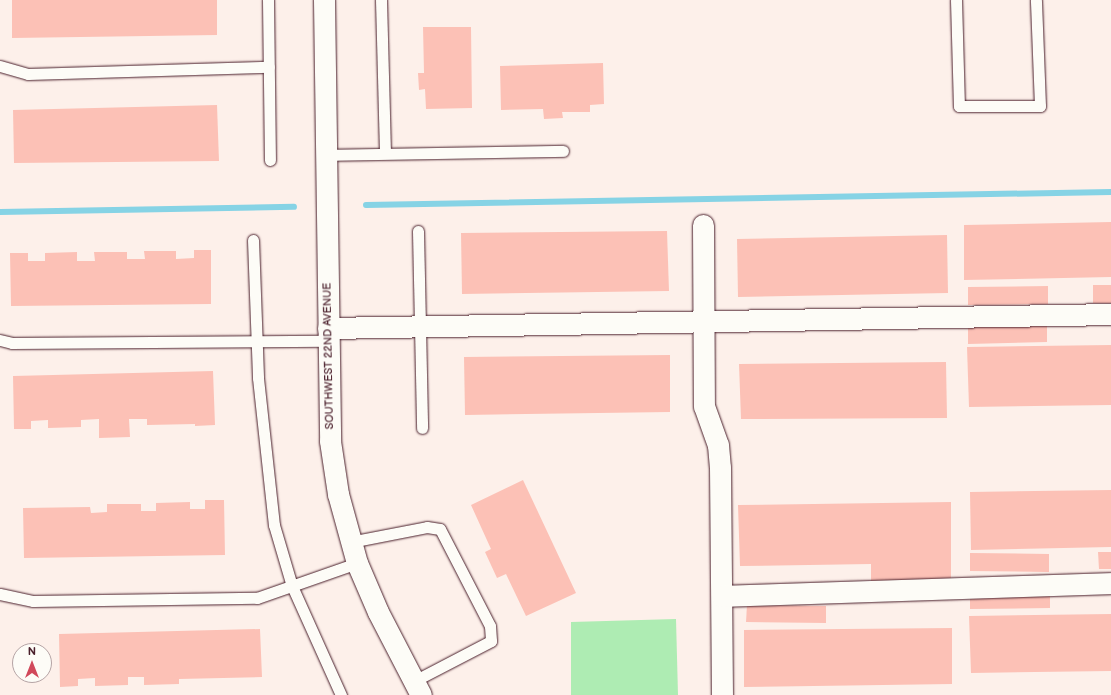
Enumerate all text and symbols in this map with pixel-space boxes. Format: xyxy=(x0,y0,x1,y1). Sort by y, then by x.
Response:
street label: SOUTHWEST 22ND AVENUE xyxy=(321,282,337,430)
north arrow xyxy=(12,643,52,683)
text: N xyxy=(28,645,36,658)

